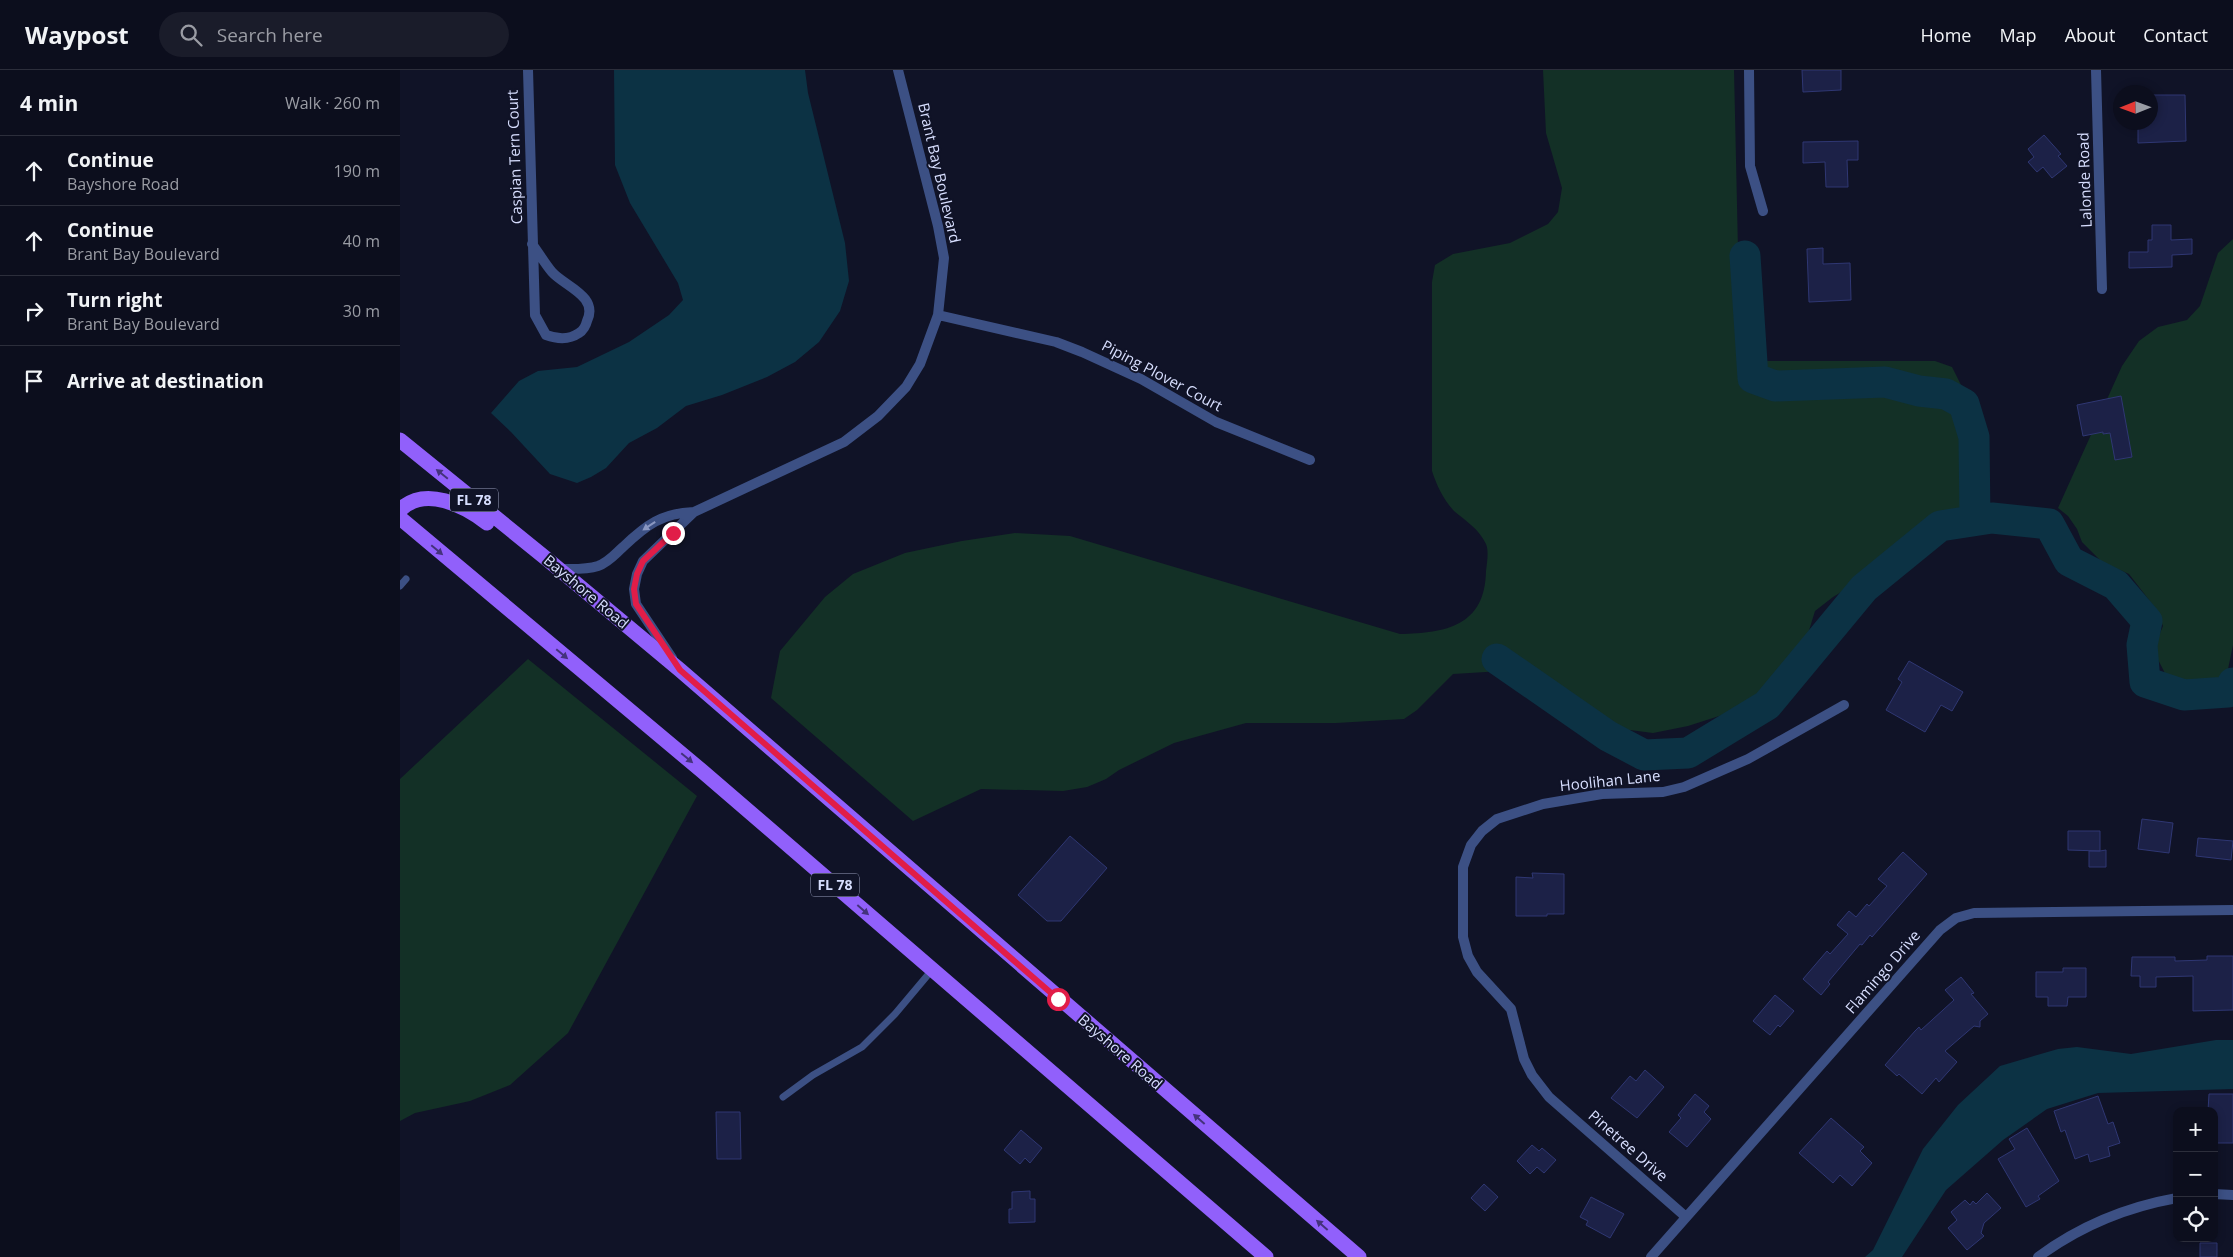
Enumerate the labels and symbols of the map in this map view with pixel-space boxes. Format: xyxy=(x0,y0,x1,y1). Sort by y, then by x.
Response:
north arrow xyxy=(2113,85,2158,130)
street label: Caspian Tern Court xyxy=(502,90,526,225)
street label: Brant Bay Boulevard xyxy=(914,101,966,245)
street label: Lalonde Road xyxy=(2072,132,2096,228)
street label: Piping Plover Court xyxy=(1099,335,1226,415)
one-way arrow xyxy=(436,469,449,480)
road number: FL 78 xyxy=(450,488,498,512)
one-way arrow xyxy=(642,521,655,530)
route end xyxy=(662,522,685,545)
one-way arrow xyxy=(431,544,444,555)
street label: Bayshore Road xyxy=(540,550,633,633)
one-way arrow xyxy=(556,648,569,659)
one-way arrow xyxy=(680,752,693,763)
street label: Hoolihan Lane xyxy=(1559,765,1661,795)
road number: FL 78 xyxy=(811,874,859,896)
one-way arrow xyxy=(857,904,869,915)
street label: Flamingo Drive xyxy=(1840,925,1924,1017)
route start xyxy=(1047,988,1070,1011)
street label: Bayshore Road xyxy=(1074,1009,1167,1093)
street label: Pinetree Drive xyxy=(1585,1105,1673,1185)
one-way arrow xyxy=(1192,1114,1205,1125)
one-way arrow xyxy=(1316,1220,1329,1231)

